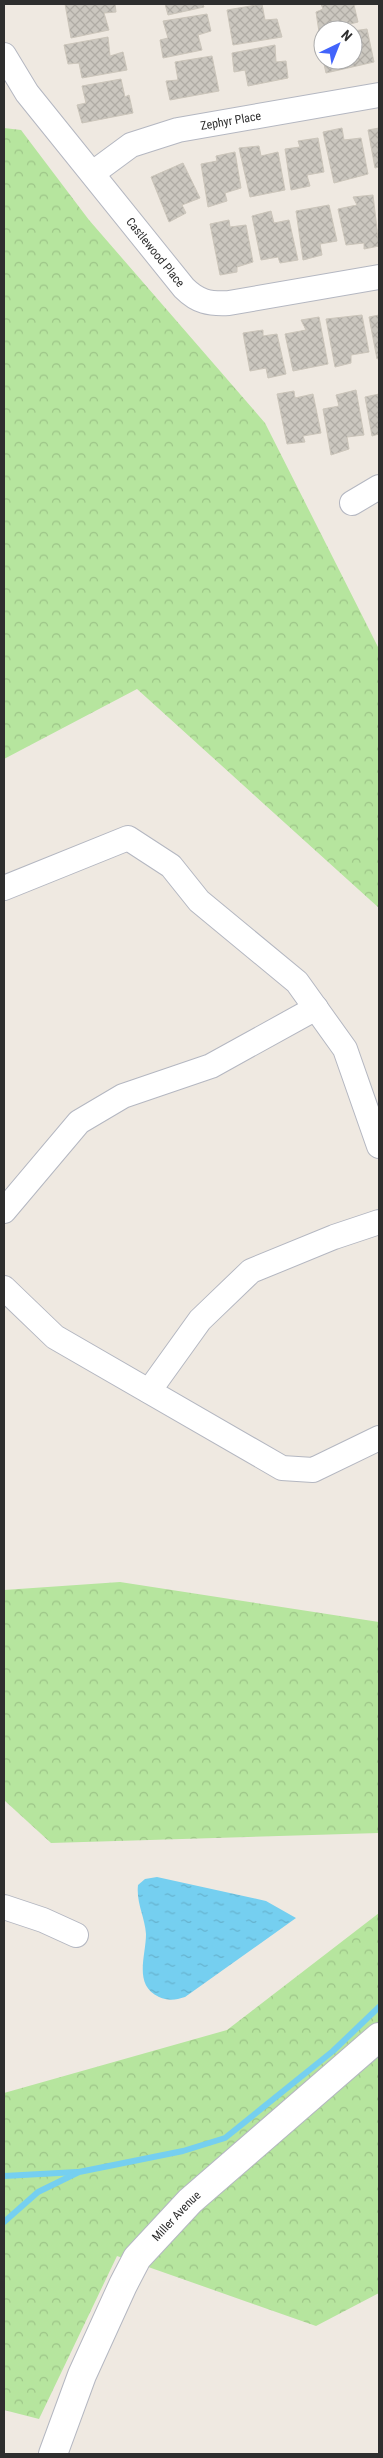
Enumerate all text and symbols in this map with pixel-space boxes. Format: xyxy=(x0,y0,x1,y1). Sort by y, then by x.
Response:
north arrow xyxy=(313,20,363,70)
text: N xyxy=(338,27,355,44)
street label: Zephyr Place xyxy=(199,109,262,133)
street label: Castlewood Place xyxy=(123,215,188,290)
street label: Miller Avenue xyxy=(149,2188,204,2244)

